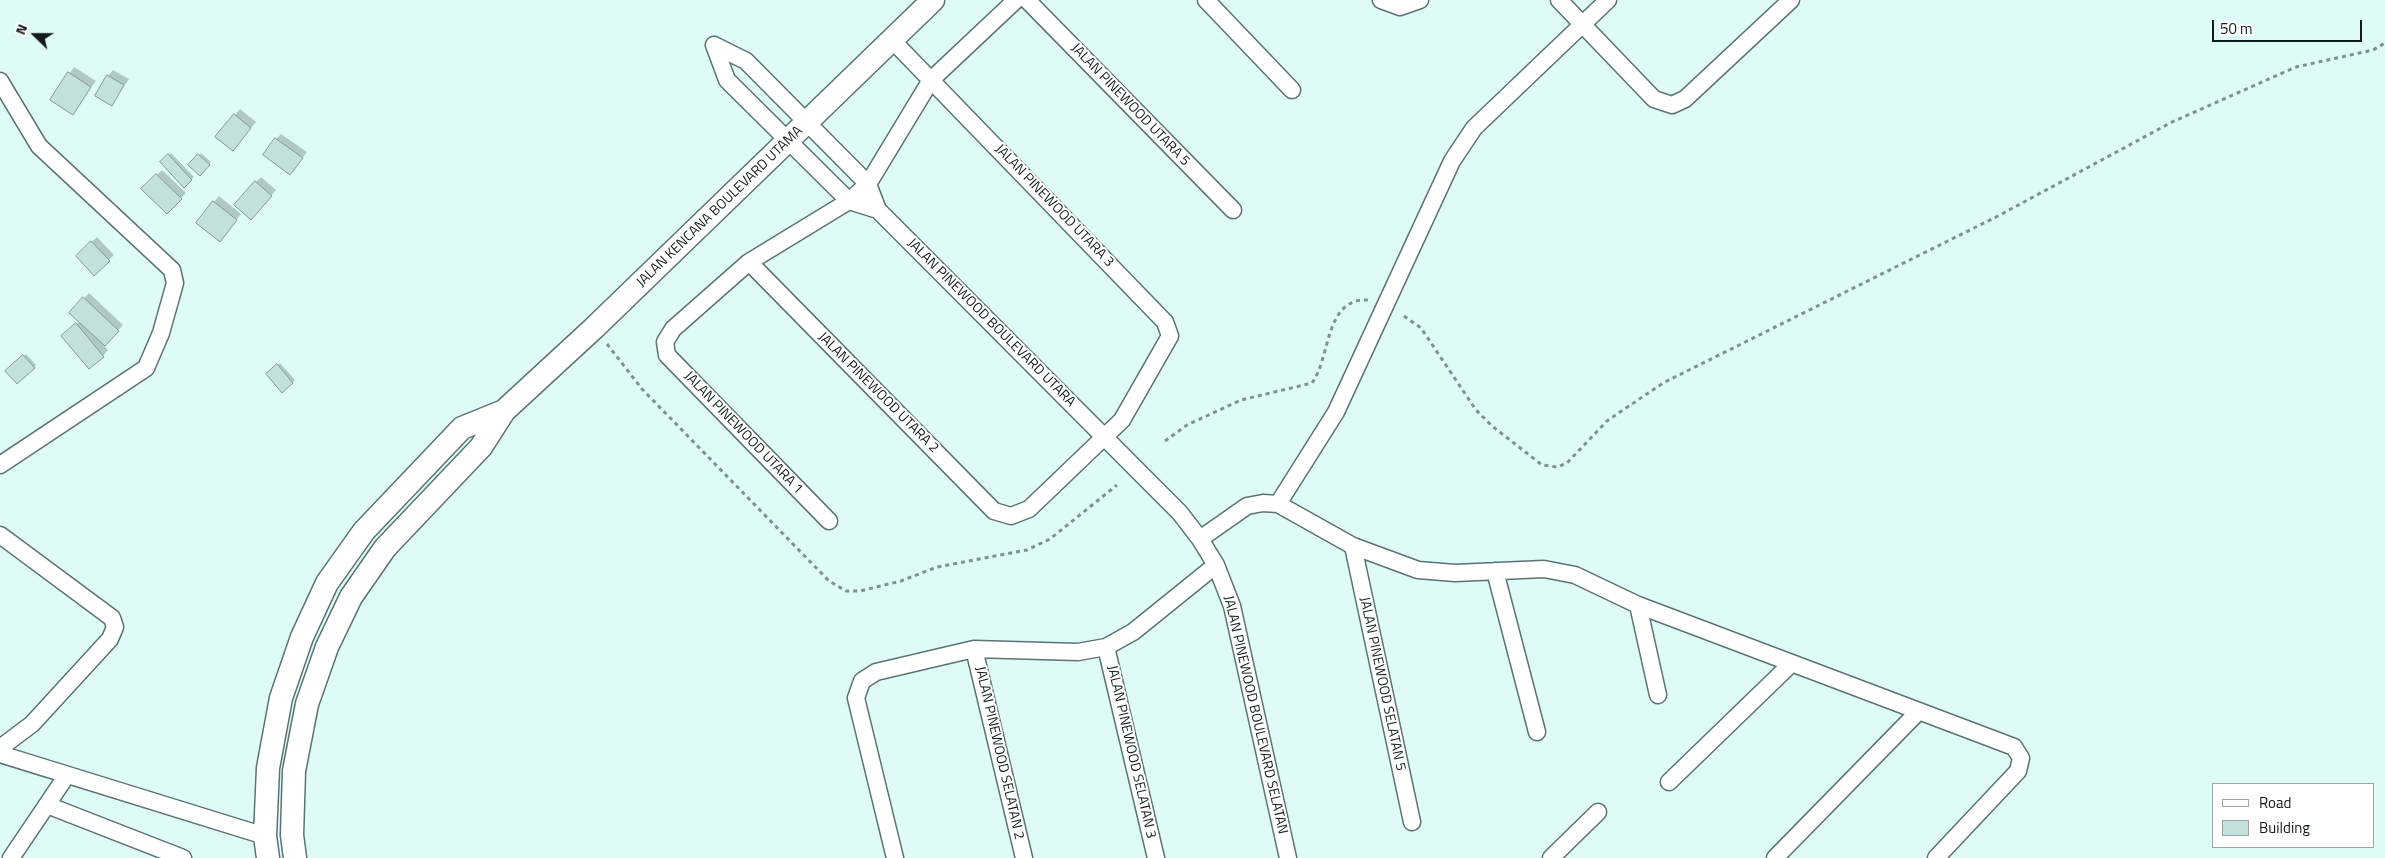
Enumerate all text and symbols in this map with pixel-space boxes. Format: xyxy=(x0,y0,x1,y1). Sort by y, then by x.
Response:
north arrow xyxy=(10,10,60,60)
scale bar xyxy=(2215,10,2365,42)
text: 50 m xyxy=(2220,17,2253,40)
text: N xyxy=(9,21,32,38)
street label: JALAN PINEWOOD UTARA 5 xyxy=(1067,40,1193,170)
street label: JALAN KENCANA BOULEVARD UTAMA xyxy=(633,123,807,291)
street label: JALAN PINEWOOD UTARA 3 xyxy=(991,141,1117,271)
street label: JALAN PINEWOOD BOULEVARD UTARA xyxy=(903,235,1079,411)
street label: JALAN PINEWOOD UTARA 2 xyxy=(814,329,942,457)
street label: JALAN PINEWOOD UTARA 1 xyxy=(680,368,806,498)
street label: JALAN PINEWOOD BOULEVARD SELATAN xyxy=(1219,594,1291,836)
street label: JALAN PINEWOOD SELATAN 5 xyxy=(1355,596,1409,772)
street label: JALAN PINEWOOD SELATAN 3 xyxy=(1103,664,1159,840)
street label: JALAN PINEWOOD SELATAN 2 xyxy=(971,665,1027,841)
legend xyxy=(2212,783,2375,848)
text: Road xyxy=(2259,791,2291,814)
text: Building xyxy=(2259,816,2310,839)

